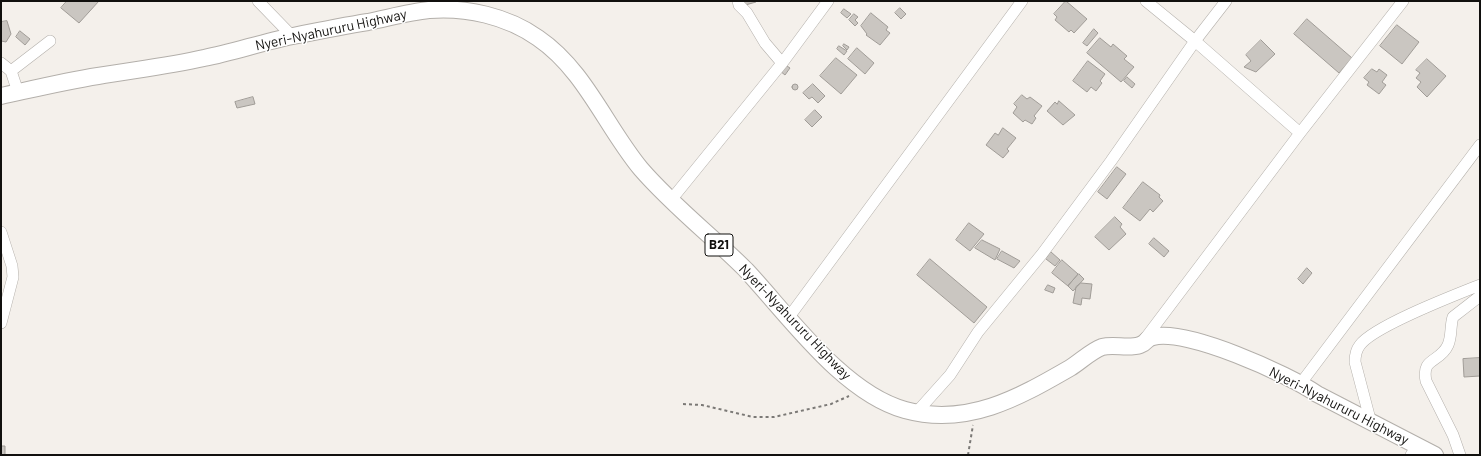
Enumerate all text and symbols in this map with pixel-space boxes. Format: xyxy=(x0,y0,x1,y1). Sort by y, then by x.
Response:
street label: Nyeri-Nyahururu Highway xyxy=(254,6,408,54)
road number: B21 xyxy=(705,234,733,256)
street label: Nyeri-Nyahururu Highway xyxy=(735,261,855,383)
street label: Nyeri-Nyahururu Highway xyxy=(1266,363,1412,449)

